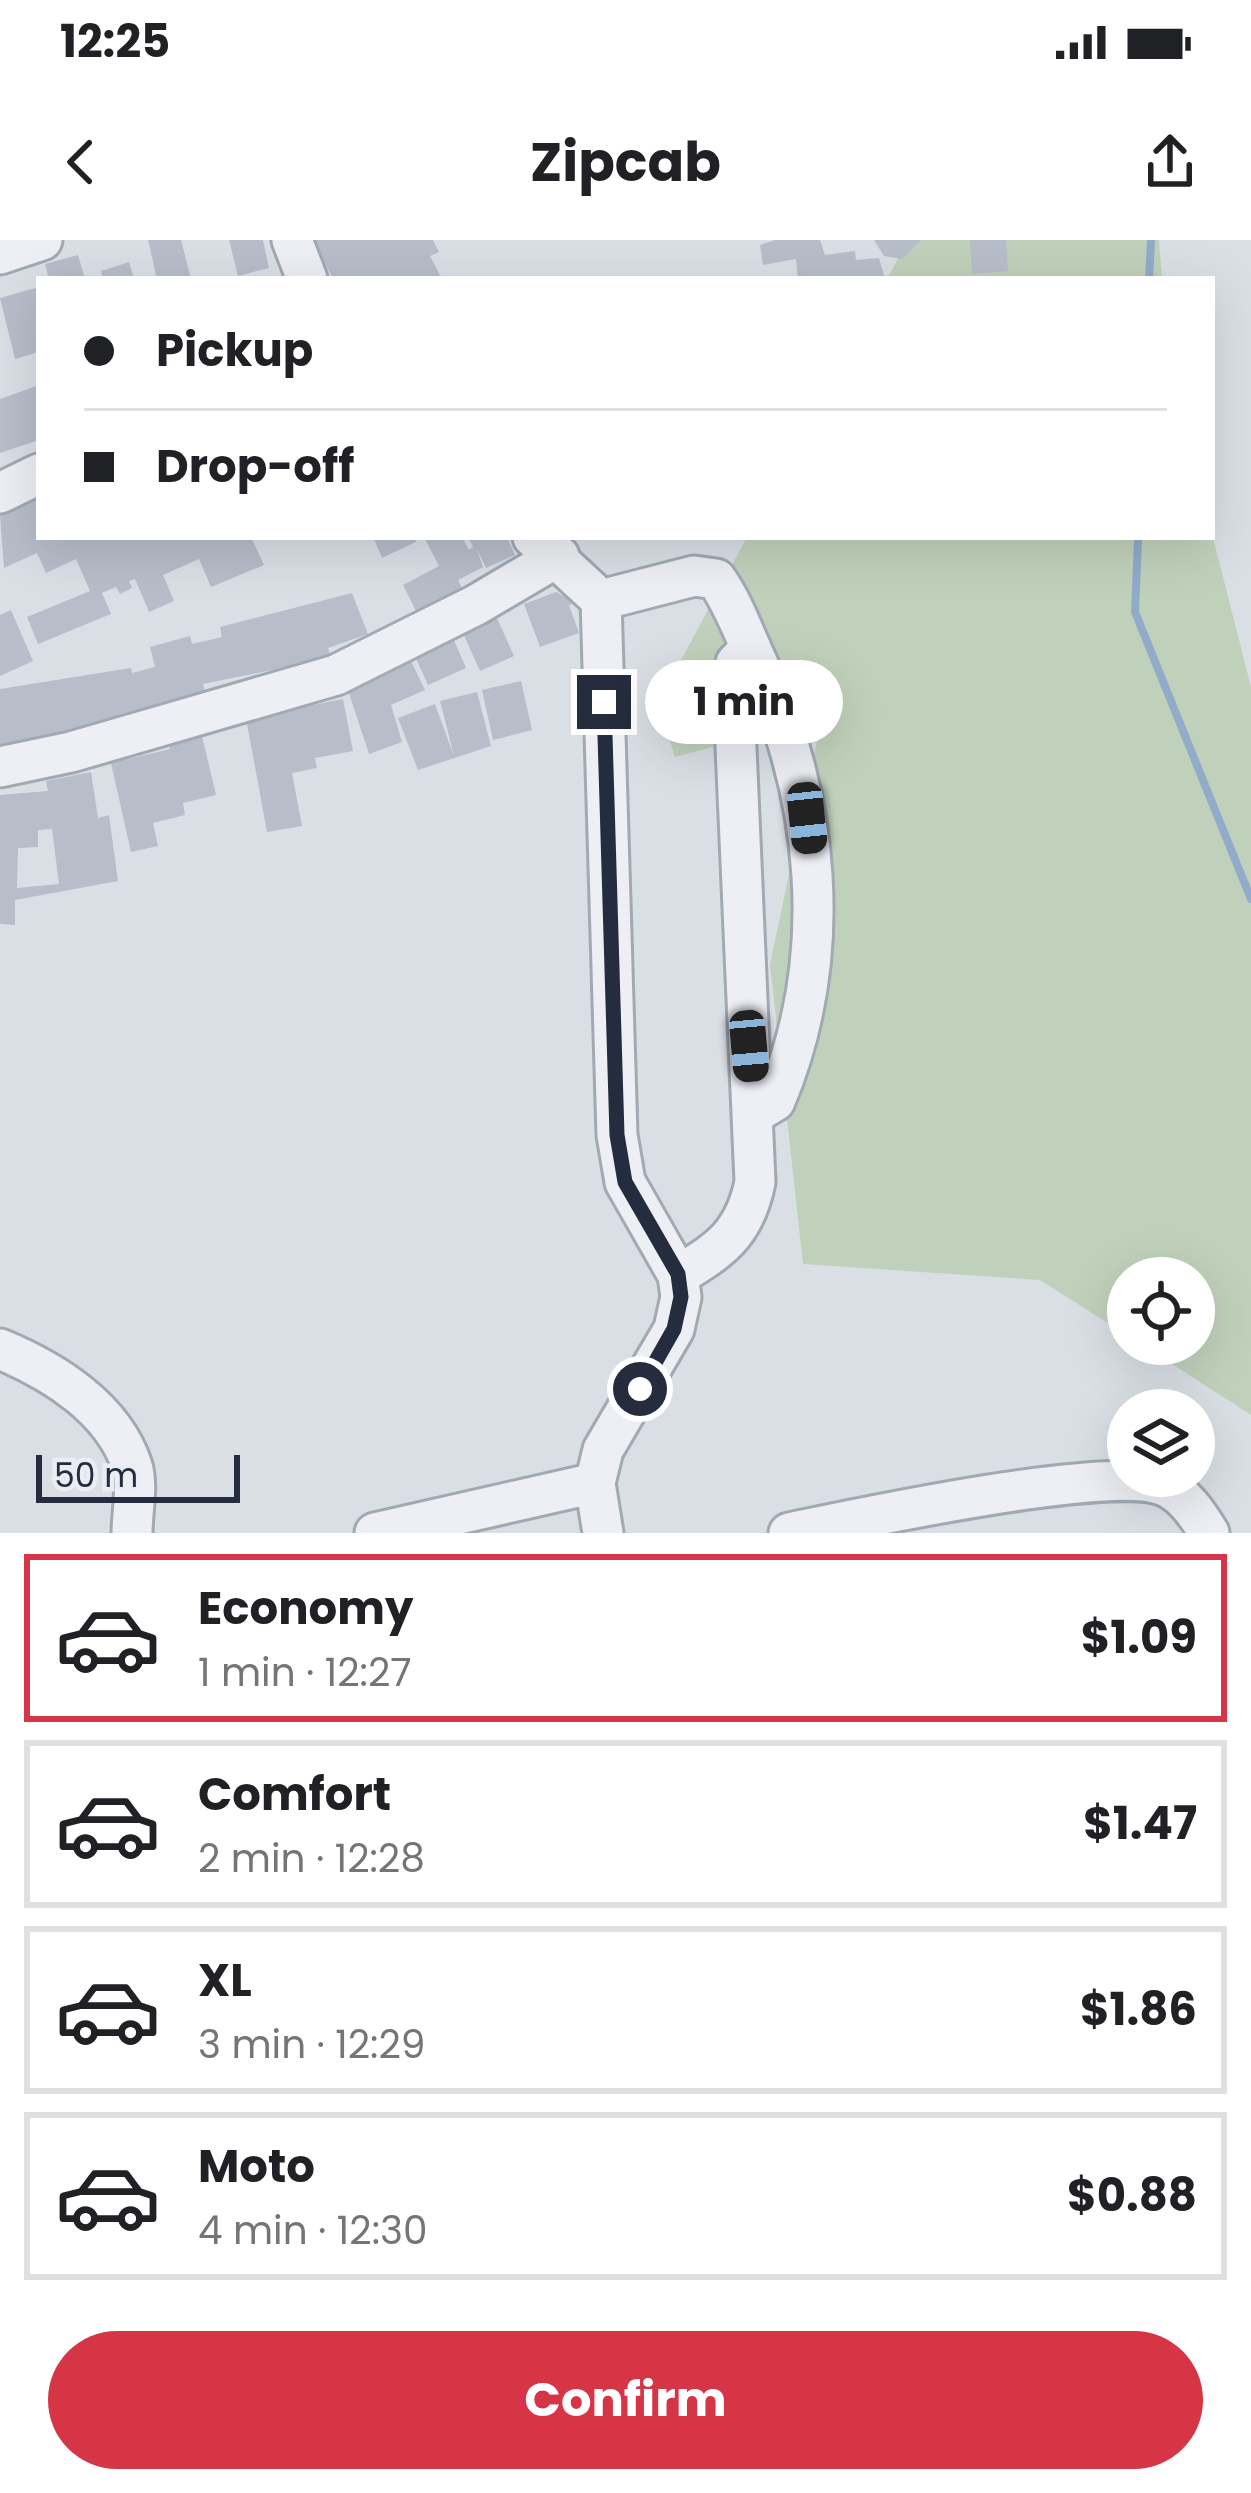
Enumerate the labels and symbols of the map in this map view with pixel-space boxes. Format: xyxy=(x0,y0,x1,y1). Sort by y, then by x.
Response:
callout: 1 min xyxy=(646,660,844,744)
route end xyxy=(577,675,631,729)
car xyxy=(785,780,829,856)
car xyxy=(728,1009,770,1083)
route start xyxy=(613,1362,667,1416)
scale bar xyxy=(36,1449,240,1502)

